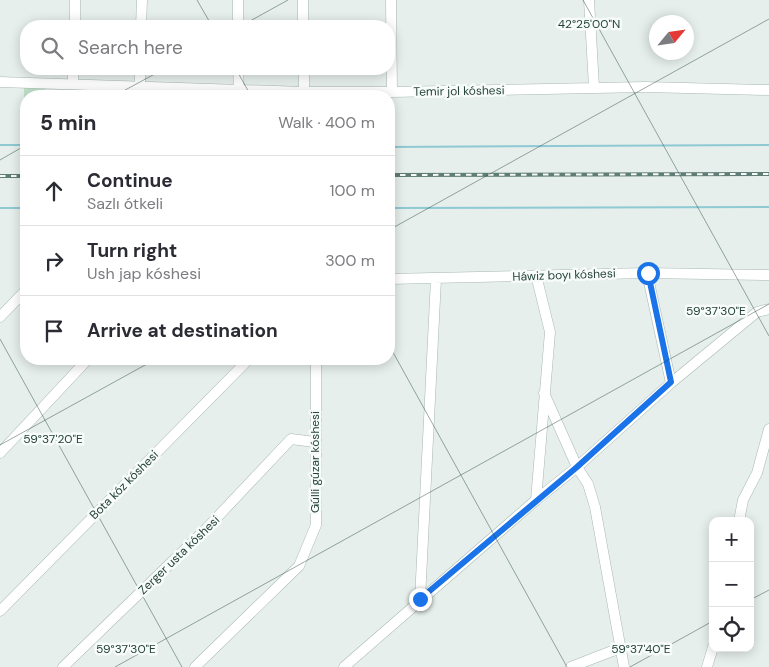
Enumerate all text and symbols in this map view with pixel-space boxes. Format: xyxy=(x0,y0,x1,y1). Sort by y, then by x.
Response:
north arrow xyxy=(649,15,694,60)
text: 42°25'00"N xyxy=(558,16,620,32)
search box xyxy=(20,20,395,75)
icon: search xyxy=(38,34,66,62)
text: Search here xyxy=(78,35,183,60)
street label: Temir jol kóshesi xyxy=(413,82,505,100)
text: 5 min xyxy=(40,109,96,137)
text: Walk · 400 m xyxy=(278,112,375,133)
text: Continue xyxy=(87,168,173,193)
icon: ahead xyxy=(40,177,68,205)
text: 100 m xyxy=(330,180,375,201)
text: Sazlı ótkeli xyxy=(87,193,163,214)
text: Turn right xyxy=(87,238,177,263)
icon: right xyxy=(40,247,68,275)
text: 300 m xyxy=(325,250,375,271)
route start xyxy=(637,262,660,285)
text: Ush jap kóshesi xyxy=(87,263,201,284)
street label: Háwiz boyı kóshesi xyxy=(512,265,616,285)
text: 59°37'30"E xyxy=(686,303,746,319)
icon: arrive xyxy=(40,317,68,345)
text: Arrive at destination xyxy=(87,318,278,343)
street label: Gúlli gúzar kóshesi xyxy=(307,411,323,513)
text: 59°37'20"E xyxy=(23,431,83,447)
street label: Bota kóz kóshesi xyxy=(86,447,162,523)
street label: Zerger usta kóshesi xyxy=(135,512,223,598)
map controls xyxy=(709,517,754,652)
button: + xyxy=(709,517,754,562)
button: − xyxy=(709,562,754,607)
route end xyxy=(409,588,432,611)
button: locate xyxy=(709,607,754,652)
text: 59°37'30"E xyxy=(96,641,156,657)
text: 59°37'40"E xyxy=(611,641,671,657)

